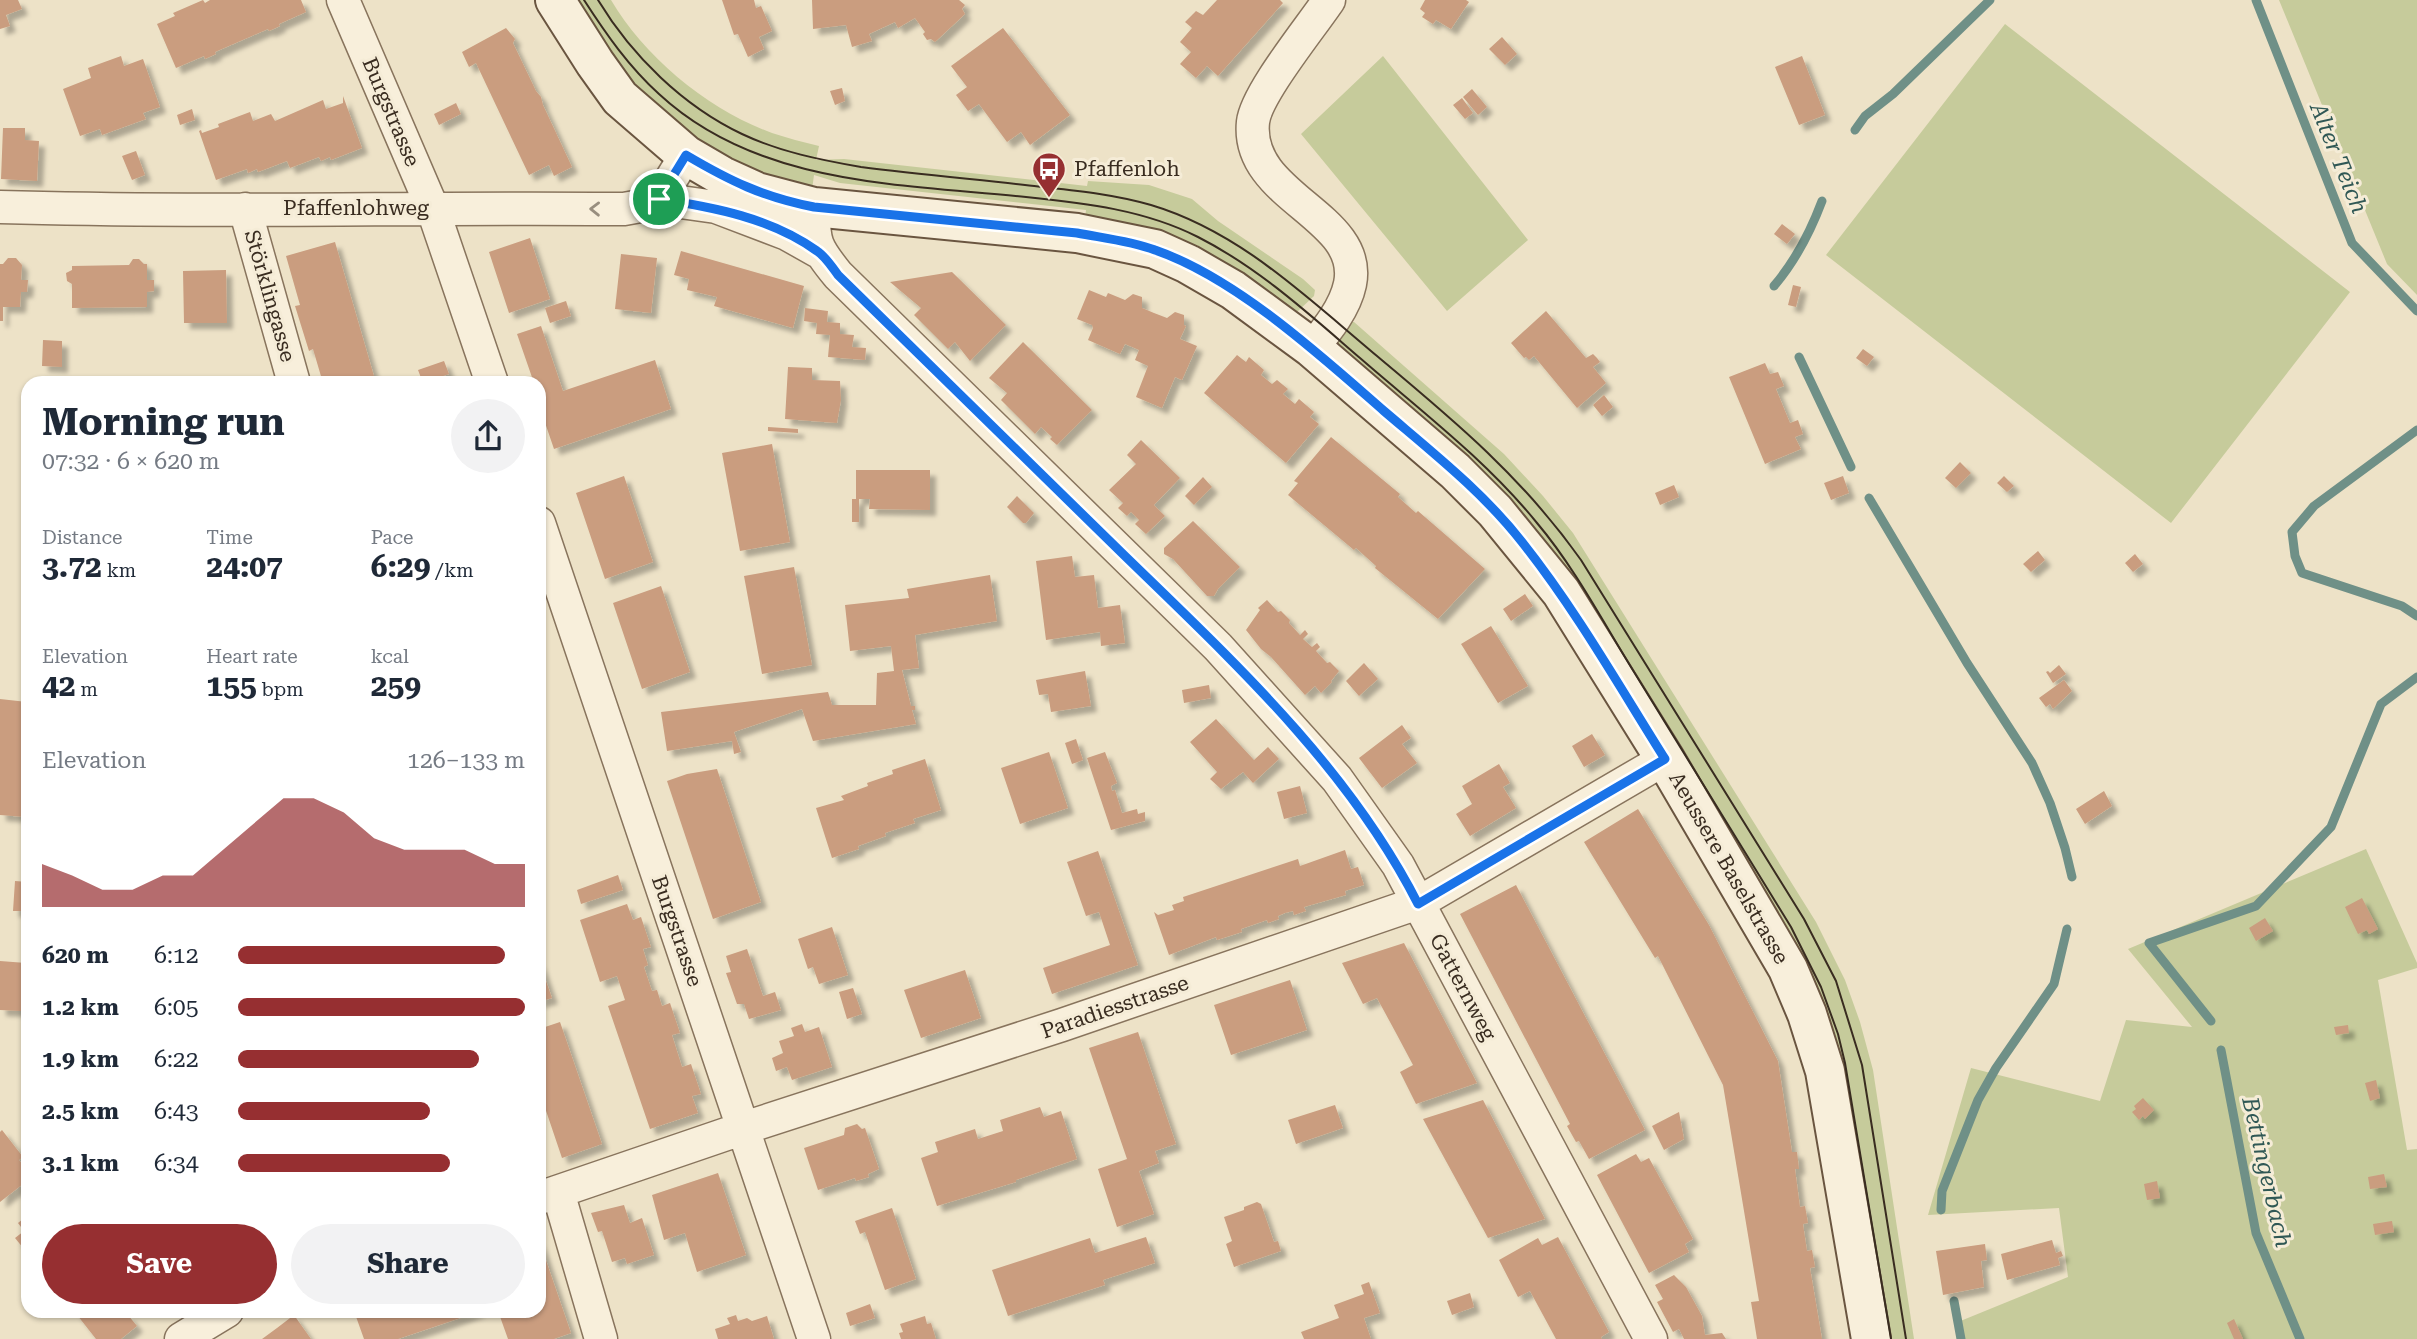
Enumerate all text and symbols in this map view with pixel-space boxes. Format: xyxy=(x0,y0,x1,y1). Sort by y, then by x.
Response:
street label: Burgstrasse xyxy=(357,54,425,170)
water label: Alter Teich xyxy=(2303,97,2373,218)
bus stop icon: Pfaffenloh xyxy=(1030,150,1068,199)
place label: Pfaffenloh xyxy=(1074,157,1180,181)
pin xyxy=(629,169,689,229)
icon: arrive xyxy=(640,180,678,218)
street label: Pfaffenlohweg xyxy=(283,196,429,220)
one-way arrow xyxy=(589,201,600,217)
street label: Störklingasse xyxy=(240,227,300,365)
button: share xyxy=(451,399,525,473)
text: Morning run xyxy=(42,400,285,444)
text: 07:32 · 6 × 620 m xyxy=(42,448,220,475)
text: Distance xyxy=(42,526,122,549)
text: Time xyxy=(206,526,253,549)
text: Pace xyxy=(371,526,414,549)
text: 3.72 xyxy=(42,549,102,584)
text: 24:07 xyxy=(206,549,283,584)
text: 6:29 xyxy=(371,549,430,584)
text: km xyxy=(102,559,136,582)
text: /km xyxy=(430,559,474,582)
text: Elevation xyxy=(42,645,128,668)
text: Heart rate xyxy=(206,645,298,668)
text: kcal xyxy=(371,645,409,668)
text: 42 xyxy=(42,668,76,703)
text: 155 xyxy=(206,668,257,703)
text: 259 xyxy=(371,668,421,703)
text: m xyxy=(76,678,98,701)
text: bpm xyxy=(257,678,304,701)
text: Elevation xyxy=(42,747,146,774)
text: 126–133 m xyxy=(407,747,525,774)
street label: Aeussere Baselstrasse xyxy=(1664,768,1794,968)
street label: Burgstrasse xyxy=(647,872,707,990)
street label: Gatternweg xyxy=(1425,930,1501,1044)
text: 620 m xyxy=(42,942,109,969)
text: 6:12 xyxy=(154,942,199,969)
street label: Paradiesstrasse xyxy=(1038,971,1192,1043)
text: 1.2 km xyxy=(42,994,119,1021)
text: 6:05 xyxy=(154,994,199,1021)
text: 1.9 km xyxy=(42,1046,119,1073)
text: 6:22 xyxy=(154,1046,199,1073)
water label: Bettingerbach xyxy=(2236,1093,2297,1250)
text: 2.5 km xyxy=(42,1098,119,1125)
text: 6:43 xyxy=(154,1098,199,1125)
text: 3.1 km xyxy=(42,1150,119,1177)
text: 6:34 xyxy=(154,1150,199,1177)
button: Save xyxy=(42,1224,277,1304)
button: Share xyxy=(291,1224,525,1304)

